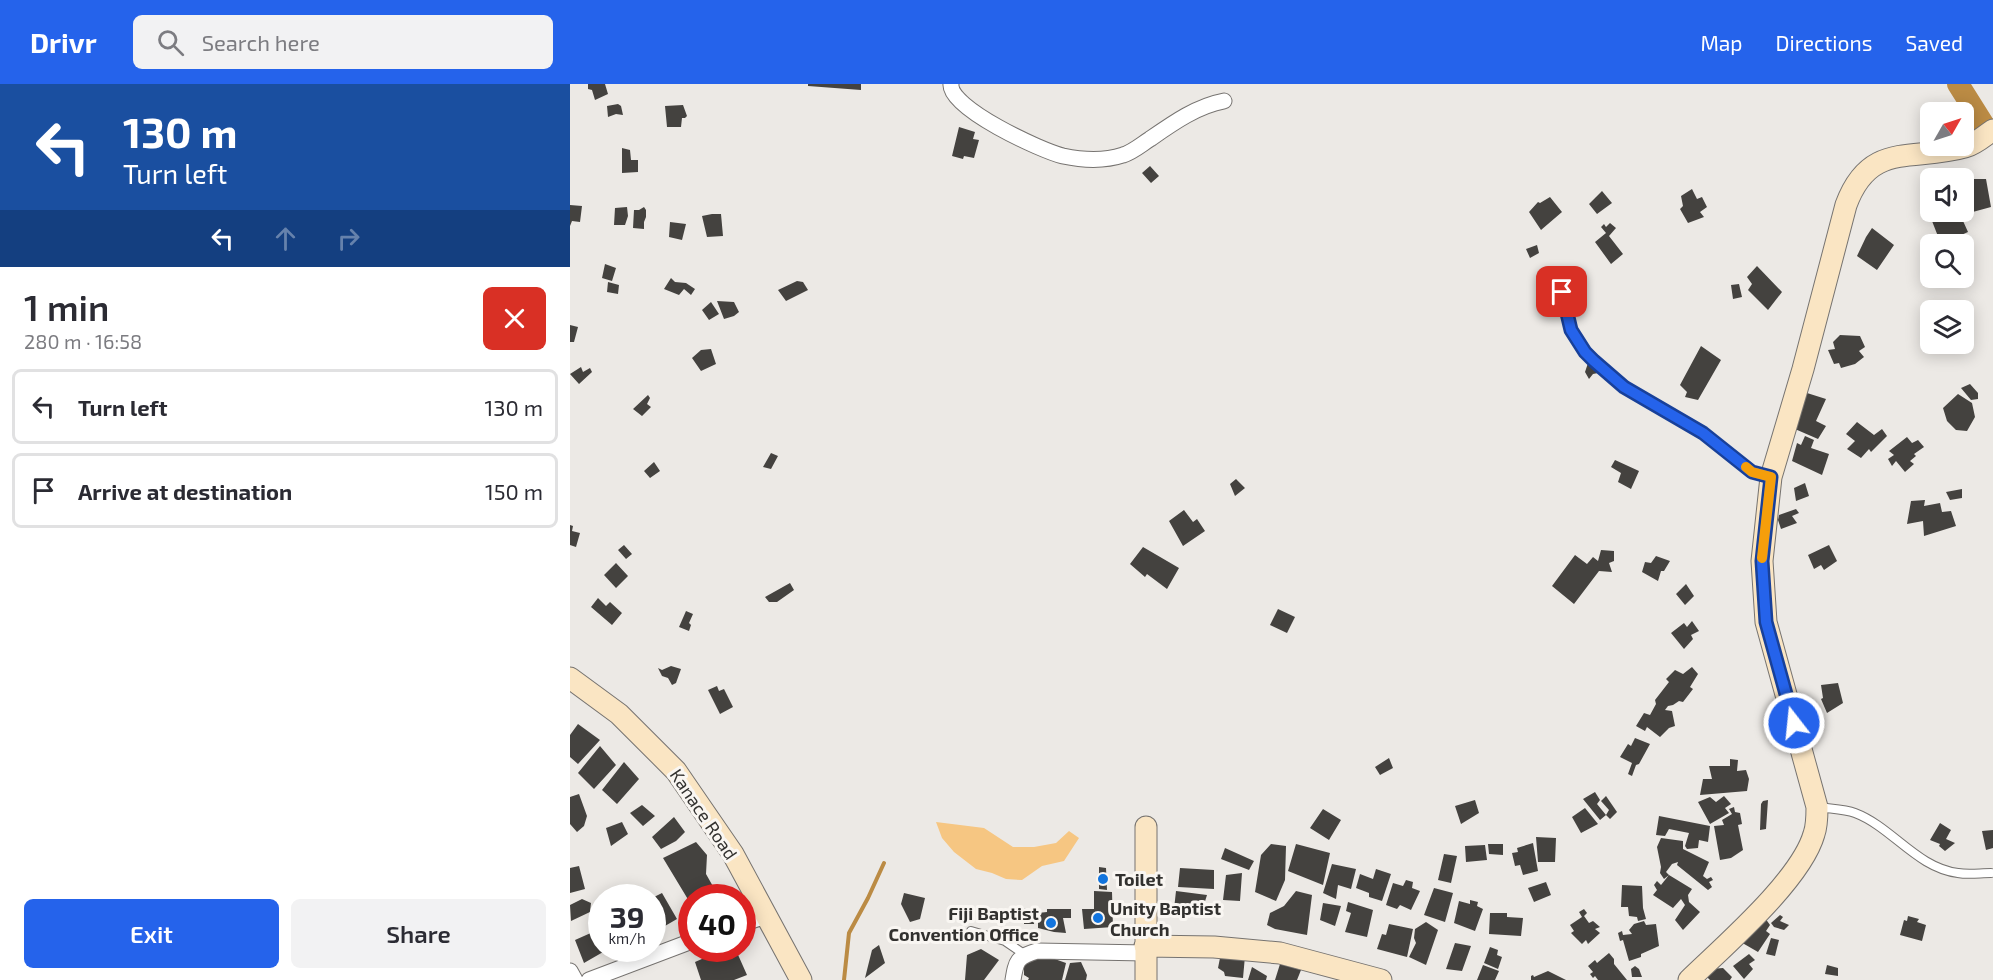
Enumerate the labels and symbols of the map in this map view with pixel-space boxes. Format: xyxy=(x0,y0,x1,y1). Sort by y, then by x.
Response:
north arrow xyxy=(1920,102,1974,156)
pin xyxy=(1536,266,1587,317)
position arrow xyxy=(1762,691,1826,755)
street label: Kanace Road xyxy=(666,764,742,864)
place label: Toilet xyxy=(1115,868,1164,890)
marker: Toilet xyxy=(1096,872,1110,886)
speed limit sign: 40 xyxy=(678,884,756,962)
place label: Unity Baptist Church xyxy=(1110,897,1222,940)
place label: Fiji Baptist Convention Office xyxy=(888,902,1040,945)
marker: Unity Baptist Church xyxy=(1091,911,1105,925)
marker: Fiji Baptist Convention Office xyxy=(1044,916,1058,930)

